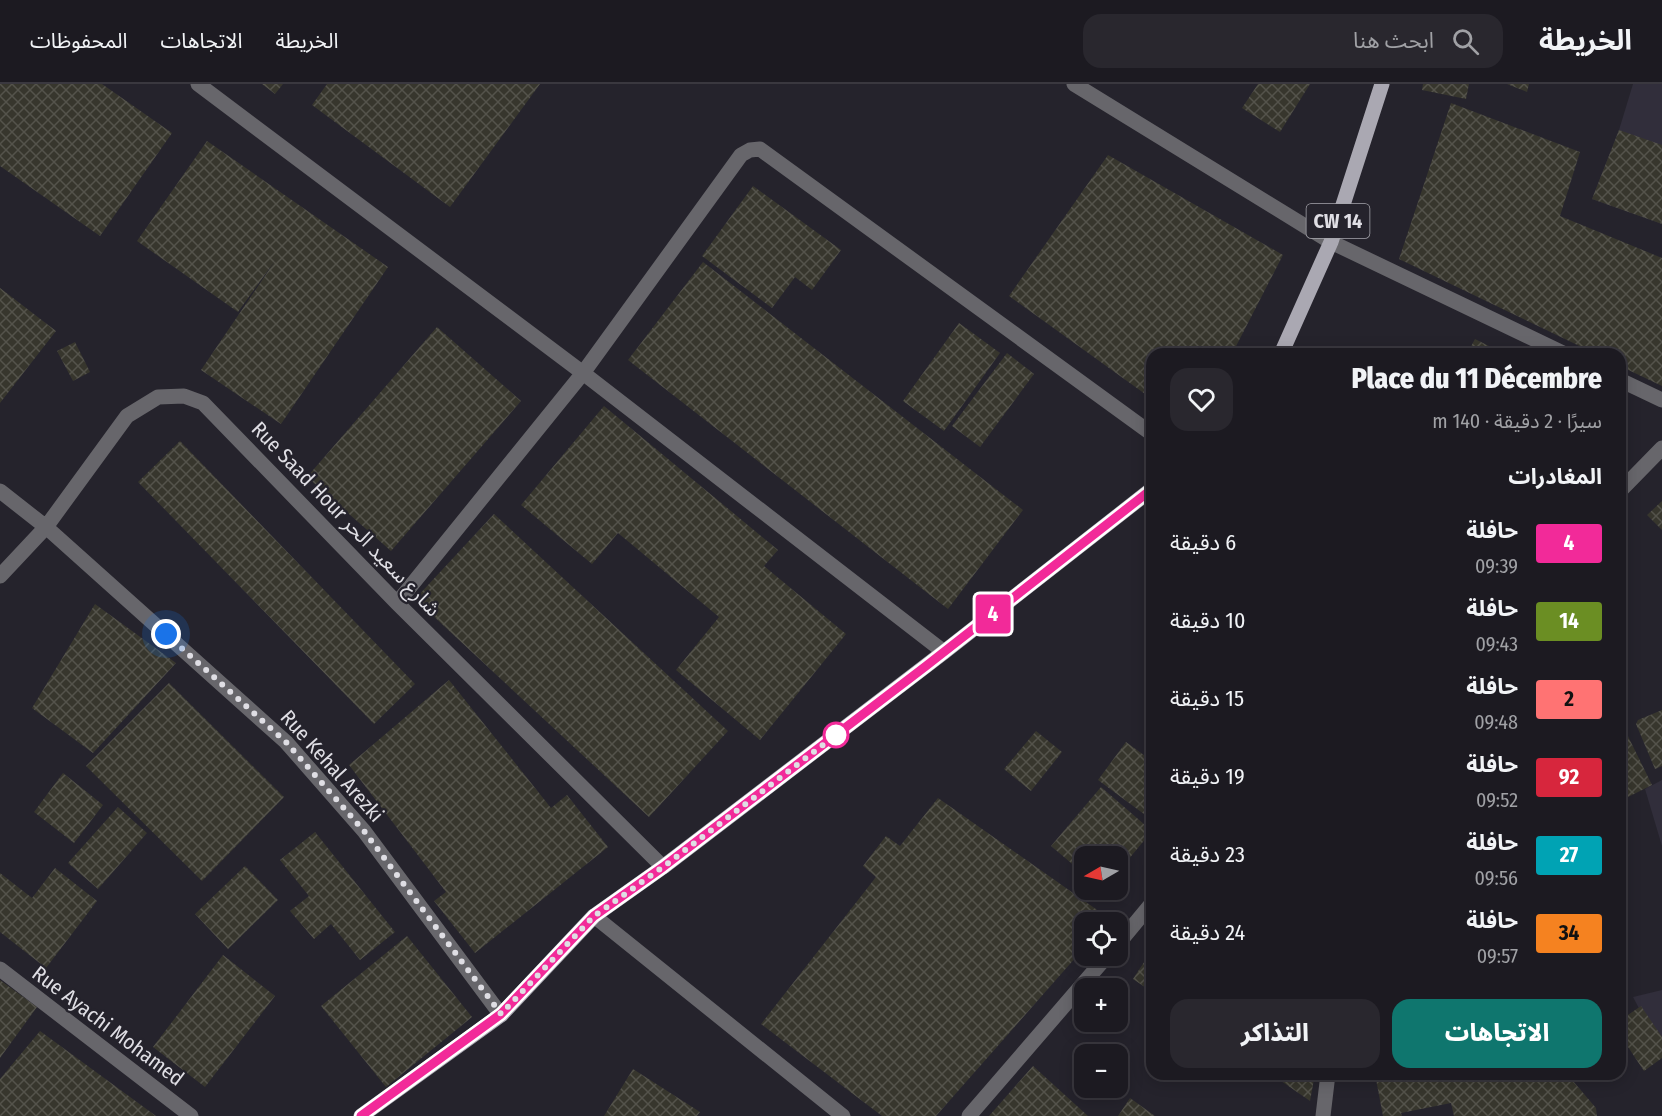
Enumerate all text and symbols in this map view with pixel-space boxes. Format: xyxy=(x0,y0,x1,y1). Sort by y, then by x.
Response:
search box xyxy=(1083,14,1503,68)
text: الخريطة xyxy=(1539,24,1632,57)
icon: search xyxy=(1449,25,1482,58)
text: ابحث هنا xyxy=(1353,27,1434,54)
text: المحفوظات xyxy=(30,28,127,54)
text: الاتجاهات xyxy=(160,28,242,54)
text: الخريطة xyxy=(275,28,338,54)
road number: CW 14 xyxy=(1306,204,1370,238)
text: Place du 11 Décembre xyxy=(1351,362,1602,395)
button: heart xyxy=(1170,368,1233,431)
text: سيرًا · 2 دقيقة · 140 m xyxy=(1432,409,1602,433)
street label: Rue Saad Hour شارع سعيد الحر xyxy=(244,416,446,623)
text: المغادرات xyxy=(1508,463,1602,490)
text: حافلة xyxy=(1466,517,1518,544)
text: 6 دقيقة xyxy=(1170,529,1236,556)
text: 4 xyxy=(1564,530,1574,556)
text: 09:39 xyxy=(1475,554,1518,578)
line badge: 4 xyxy=(974,594,1012,634)
text: حافلة xyxy=(1466,595,1518,622)
text: 4 xyxy=(988,601,998,627)
text: 10 دقيقة xyxy=(1170,607,1245,634)
text: 14 xyxy=(1559,608,1579,634)
your location xyxy=(151,619,181,649)
text: 09:43 xyxy=(1475,632,1518,656)
text: حافلة xyxy=(1466,673,1518,700)
text: 15 دقيقة xyxy=(1170,685,1244,712)
text: 2 xyxy=(1564,686,1574,712)
street label: Rue Kehal Arezki xyxy=(275,705,389,827)
text: 09:48 xyxy=(1474,710,1518,734)
unlabelled marker xyxy=(823,722,849,748)
text: حافلة xyxy=(1466,751,1518,778)
text: 19 دقيقة xyxy=(1170,763,1245,790)
text: 92 xyxy=(1559,764,1579,790)
text: 09:52 xyxy=(1476,788,1518,812)
text: حافلة xyxy=(1466,829,1518,856)
text: 23 دقيقة xyxy=(1170,841,1245,868)
text: 27 xyxy=(1560,842,1578,868)
north arrow xyxy=(1074,846,1128,900)
map controls xyxy=(1074,846,1128,1098)
text: 09:56 xyxy=(1475,866,1518,890)
text: حافلة xyxy=(1466,907,1518,934)
button: locate xyxy=(1074,912,1128,966)
text: 24 دقيقة xyxy=(1170,919,1245,946)
text: 34 xyxy=(1559,920,1579,946)
text: 09:57 xyxy=(1477,944,1518,968)
street label: Rue Ayachi Mohamed xyxy=(27,960,189,1092)
button: + xyxy=(1074,978,1128,1032)
button: التذاكر xyxy=(1170,999,1380,1068)
button: الاتجاهات xyxy=(1392,999,1602,1068)
button: − xyxy=(1074,1044,1128,1098)

